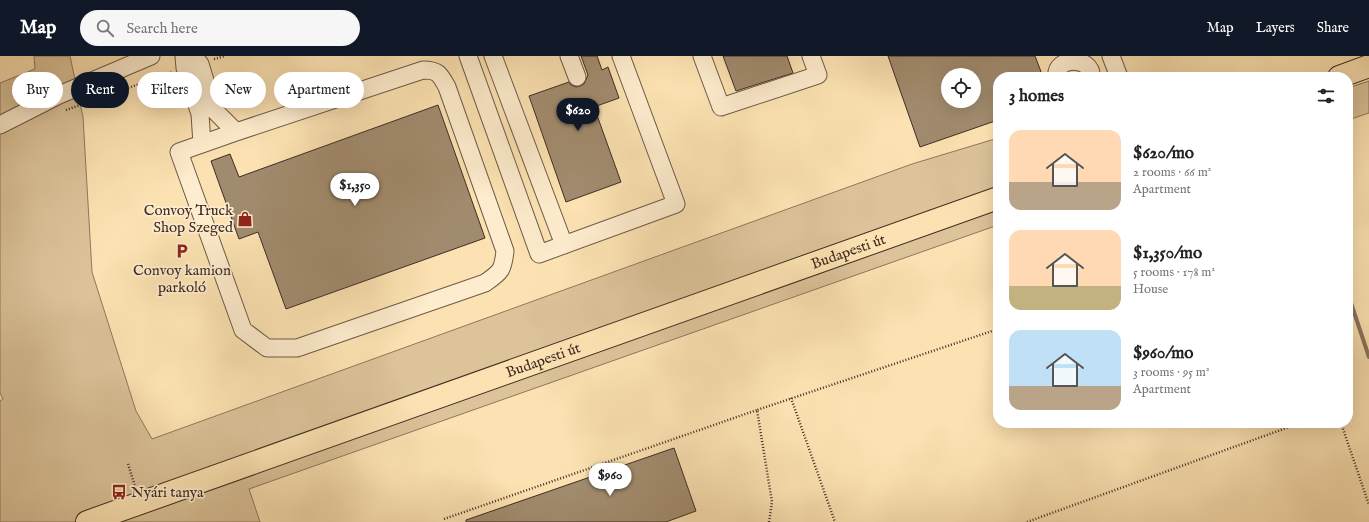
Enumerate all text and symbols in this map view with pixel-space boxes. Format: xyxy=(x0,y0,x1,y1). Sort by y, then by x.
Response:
search box xyxy=(80,10,360,46)
text: Map xyxy=(20,16,56,40)
icon: search xyxy=(94,17,116,39)
text: Search here xyxy=(126,19,198,38)
text: Map xyxy=(1207,19,1234,37)
text: Layers xyxy=(1256,19,1295,37)
text: Share xyxy=(1317,19,1349,37)
map controls xyxy=(941,68,981,108)
button: locate xyxy=(941,68,981,108)
chip: Buy xyxy=(12,72,63,108)
chip: Rent xyxy=(71,72,129,108)
chip: Filters xyxy=(137,72,202,108)
chip: New xyxy=(210,72,266,108)
chip: Apartment xyxy=(274,72,364,108)
icon: filters xyxy=(1315,85,1337,107)
text: 3 homes xyxy=(1009,86,1064,107)
pin: $620 xyxy=(554,98,602,132)
text: $620 xyxy=(565,102,591,119)
text: $620/mo xyxy=(1133,143,1194,164)
icon: home xyxy=(1041,146,1089,194)
text: 2 rooms · 66 m² xyxy=(1133,164,1211,181)
pin: $1,350 xyxy=(322,173,388,207)
text: $1,350 xyxy=(339,177,371,194)
text: Apartment xyxy=(1133,181,1191,198)
place label: Convoy Truck Shop Szeged xyxy=(144,201,234,237)
shop icon: Convoy Truck Shop Szeged xyxy=(236,210,254,228)
street label: Budapesti út xyxy=(808,229,888,273)
parking icon: Convoy kamion parkoló xyxy=(173,242,191,260)
text: $1,350/mo xyxy=(1133,243,1202,264)
icon: home xyxy=(1041,246,1089,294)
place label: Convoy kamion parkoló xyxy=(133,261,231,297)
text: 5 rooms · 178 m² xyxy=(1133,264,1215,281)
text: House xyxy=(1133,281,1168,298)
street label: Budapesti út xyxy=(503,338,583,382)
text: $960/mo xyxy=(1133,343,1193,364)
icon: home xyxy=(1041,346,1089,394)
text: 3 rooms · 95 m² xyxy=(1133,364,1210,381)
text: Apartment xyxy=(1133,381,1191,398)
pin: $960 xyxy=(586,463,634,497)
text: $960 xyxy=(598,467,622,484)
bus stop icon: Nyári tanya xyxy=(110,483,128,501)
place label: Nyári tanya xyxy=(131,483,204,502)

